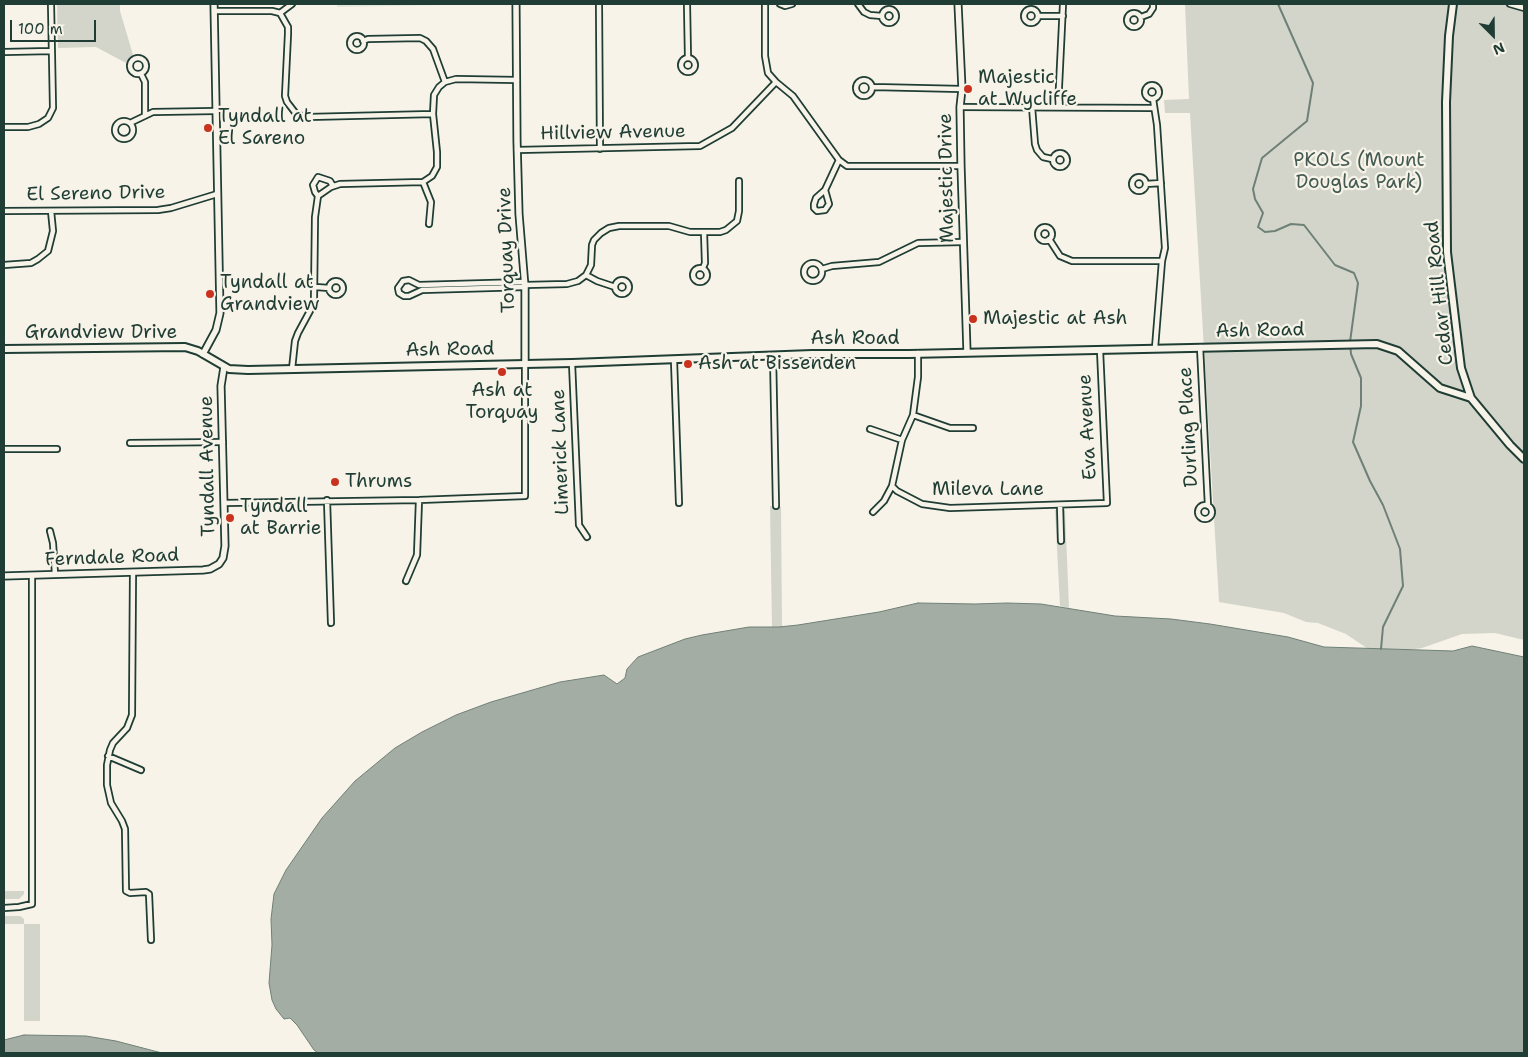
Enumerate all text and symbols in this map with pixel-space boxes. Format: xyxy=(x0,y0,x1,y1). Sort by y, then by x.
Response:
scale bar xyxy=(12,10,99,42)
north arrow xyxy=(1468,10,1518,60)
text: 100 m xyxy=(18,19,63,39)
text: N xyxy=(1490,38,1507,59)
place label: Majestic at Wycliffe xyxy=(978,67,1077,111)
marker: Majestic at Wycliffe xyxy=(962,83,974,95)
place label: Tyndall at El Sareno xyxy=(218,106,312,150)
street label: Majestic Drive xyxy=(934,113,960,243)
street label: Hillview Avenue xyxy=(540,120,686,146)
marker: Tyndall at El Sareno xyxy=(202,122,214,134)
park label: PKOLS (Mount Douglas Park) xyxy=(1293,150,1425,194)
street label: El Sereno Drive xyxy=(26,181,166,207)
street label: Torquay Drive xyxy=(493,187,521,313)
street label: Cedar Hill Road xyxy=(1421,220,1459,366)
place label: Tyndall at Grandview xyxy=(220,272,319,316)
marker: Tyndall at Grandview xyxy=(204,288,216,300)
place label: Majestic at Ash xyxy=(983,308,1127,330)
marker: Majestic at Ash xyxy=(967,313,979,325)
street label: Ash Road xyxy=(1215,319,1305,343)
street label: Grandview Drive xyxy=(25,322,177,344)
street label: Ash Road xyxy=(811,328,899,350)
street label: Ash Road xyxy=(405,338,495,362)
place label: Ash at Bissenden xyxy=(698,353,856,375)
marker: Ash at Bissenden xyxy=(682,358,694,370)
marker: Ash at Torquay xyxy=(496,366,508,378)
street label: Durling Place xyxy=(1174,366,1204,488)
street label: Eva Avenue xyxy=(1074,373,1102,481)
place label: Ash at Torquay xyxy=(466,380,538,424)
street label: Limerick Lane xyxy=(547,389,575,515)
street label: Tyndall Avenue xyxy=(195,395,221,537)
place label: Thrums xyxy=(345,471,412,493)
marker: Thrums xyxy=(329,476,341,488)
street label: Mileva Lane xyxy=(932,479,1044,501)
place label: Tyndall at Barrie xyxy=(240,496,322,540)
marker: Tyndall at Barrie xyxy=(224,512,236,524)
street label: Ferndale Road xyxy=(44,544,180,572)

